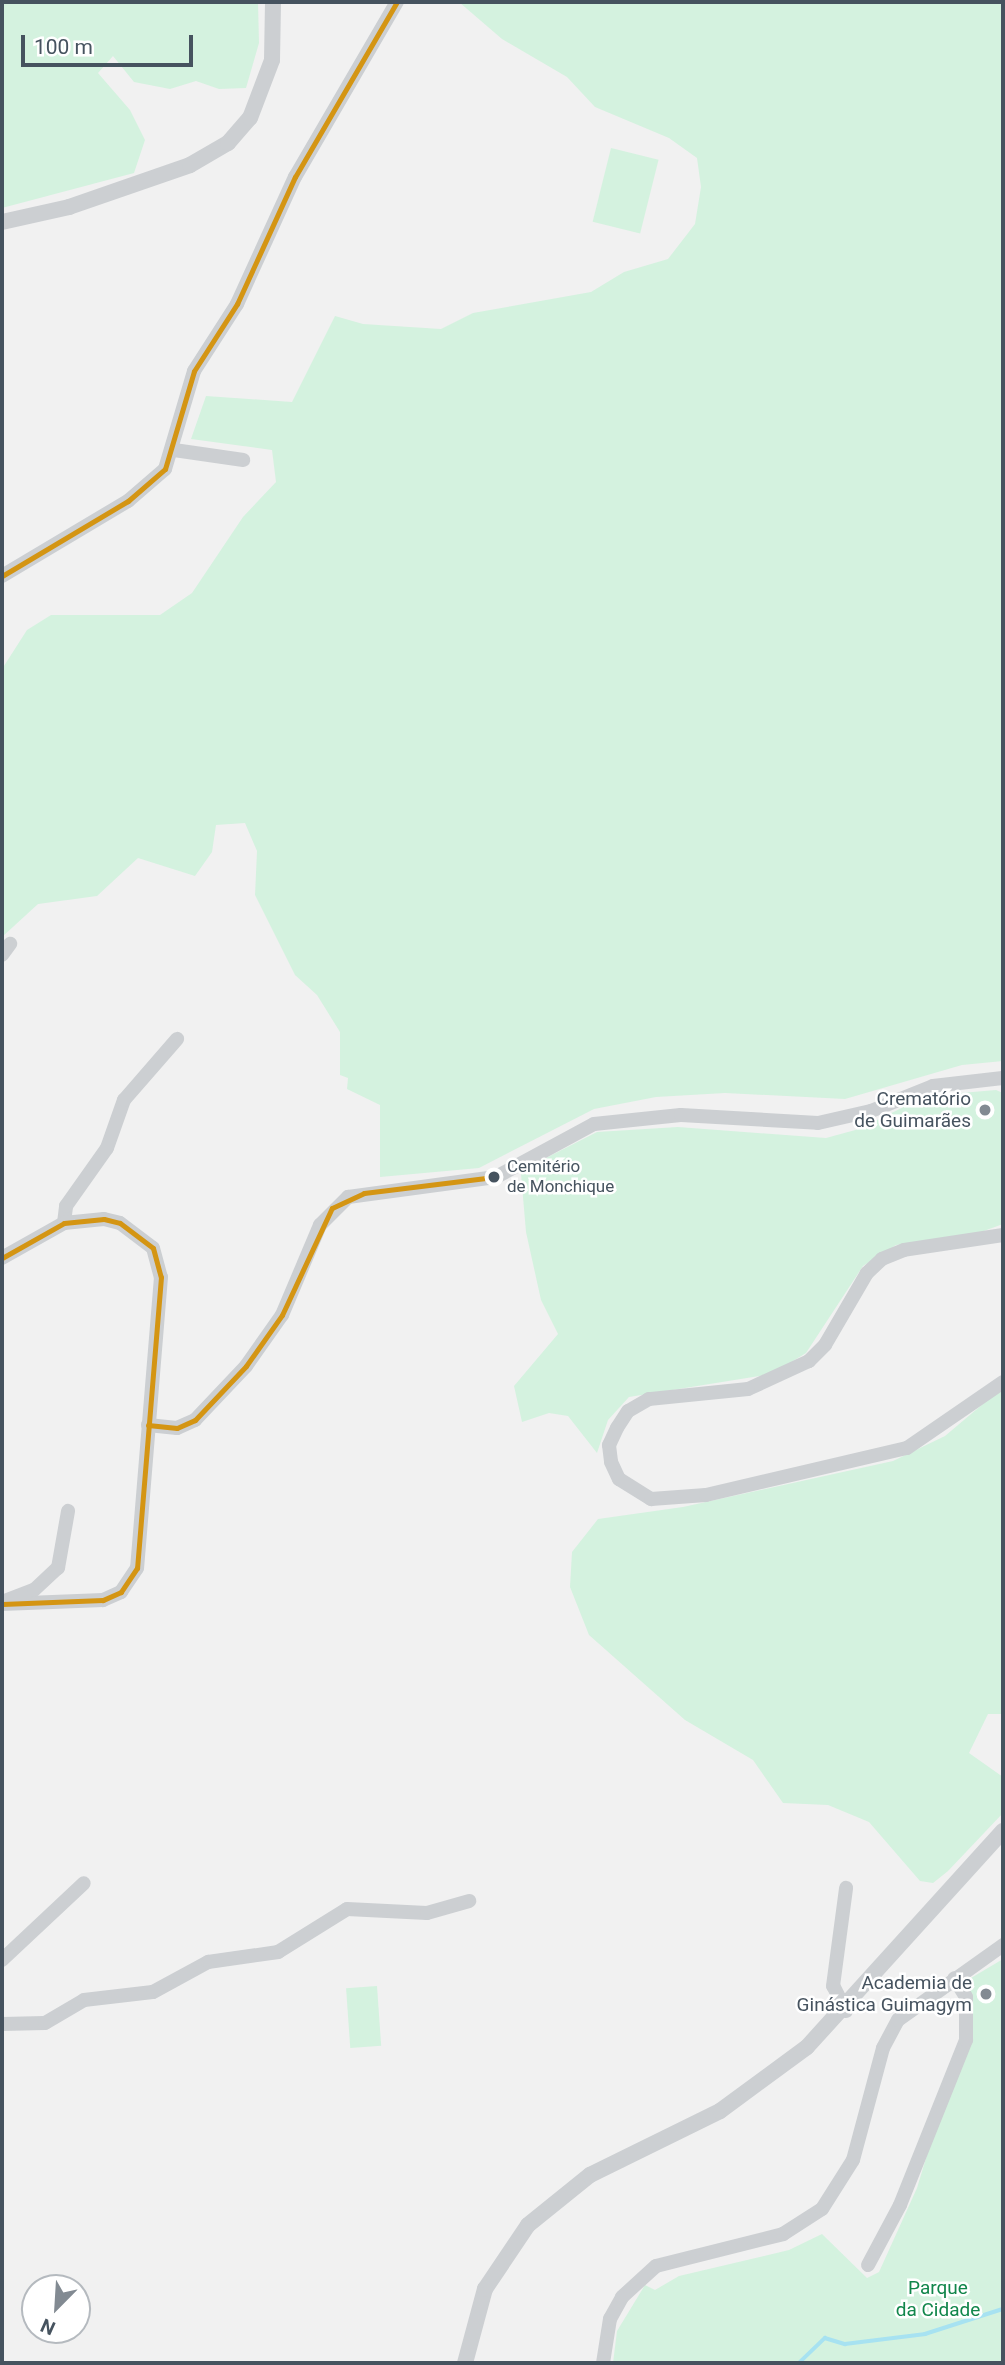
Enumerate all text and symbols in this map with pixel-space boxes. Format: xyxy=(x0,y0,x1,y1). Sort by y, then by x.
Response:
scale bar xyxy=(24,21,196,65)
text: 100 m xyxy=(34,35,93,59)
place label: Crematório de Guimarães xyxy=(854,1088,971,1132)
marker: Crematório de Guimarães xyxy=(977,1102,993,1118)
place label: Cemitério de Monchique xyxy=(507,1157,614,1197)
marker: Cemitério de Monchique xyxy=(487,1170,501,1184)
place label: Academia de Ginástica Guimagym xyxy=(797,1972,972,2016)
marker: Academia de Ginástica Guimagym xyxy=(978,1986,994,2002)
north arrow xyxy=(21,2274,91,2344)
park label: Parque da Cidade xyxy=(896,2277,980,2321)
text: N xyxy=(37,2314,59,2340)

